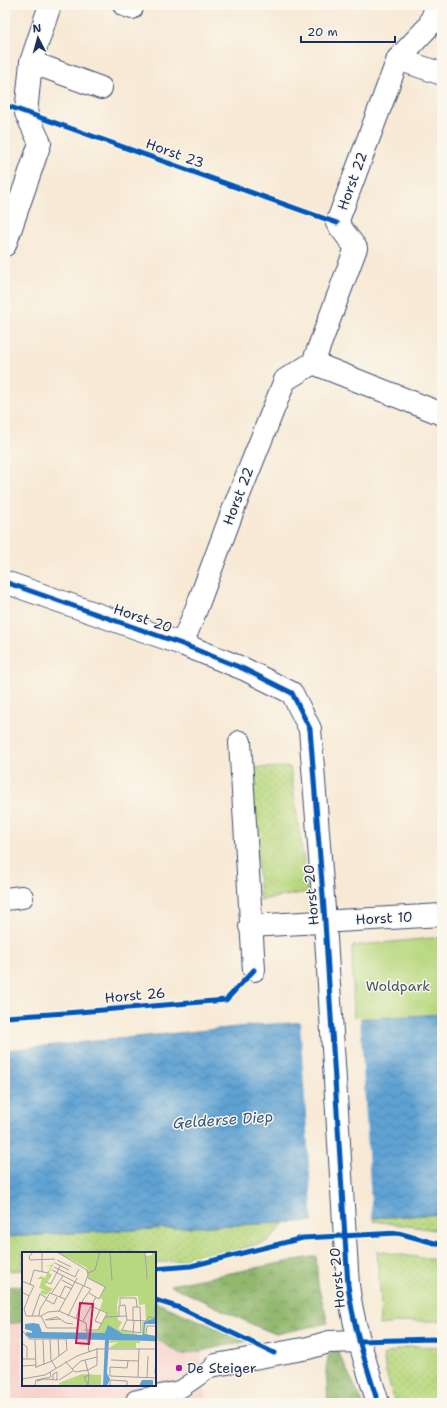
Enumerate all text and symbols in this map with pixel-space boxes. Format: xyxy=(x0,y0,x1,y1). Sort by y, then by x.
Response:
north arrow xyxy=(18,18,58,58)
scale bar xyxy=(301,18,395,44)
text: N xyxy=(32,21,42,36)
text: 20 m xyxy=(307,24,338,40)
street label: Horst 23 xyxy=(143,134,207,172)
street label: Horst 22 xyxy=(333,149,371,213)
street label: Horst 22 xyxy=(219,464,257,528)
street label: Horst 20 xyxy=(111,600,175,636)
street label: Horst 20 xyxy=(299,864,323,926)
street label: Horst 10 xyxy=(355,908,413,928)
park label: Woldpark xyxy=(366,977,430,995)
street label: Horst 26 xyxy=(104,983,166,1007)
water label: Gelderse Diep xyxy=(172,1107,274,1133)
street label: Horst 20 xyxy=(325,1247,349,1309)
inset map xyxy=(22,1252,156,1386)
place label: De Steiger xyxy=(187,1359,257,1377)
marker: De Steiger xyxy=(174,1363,184,1373)

